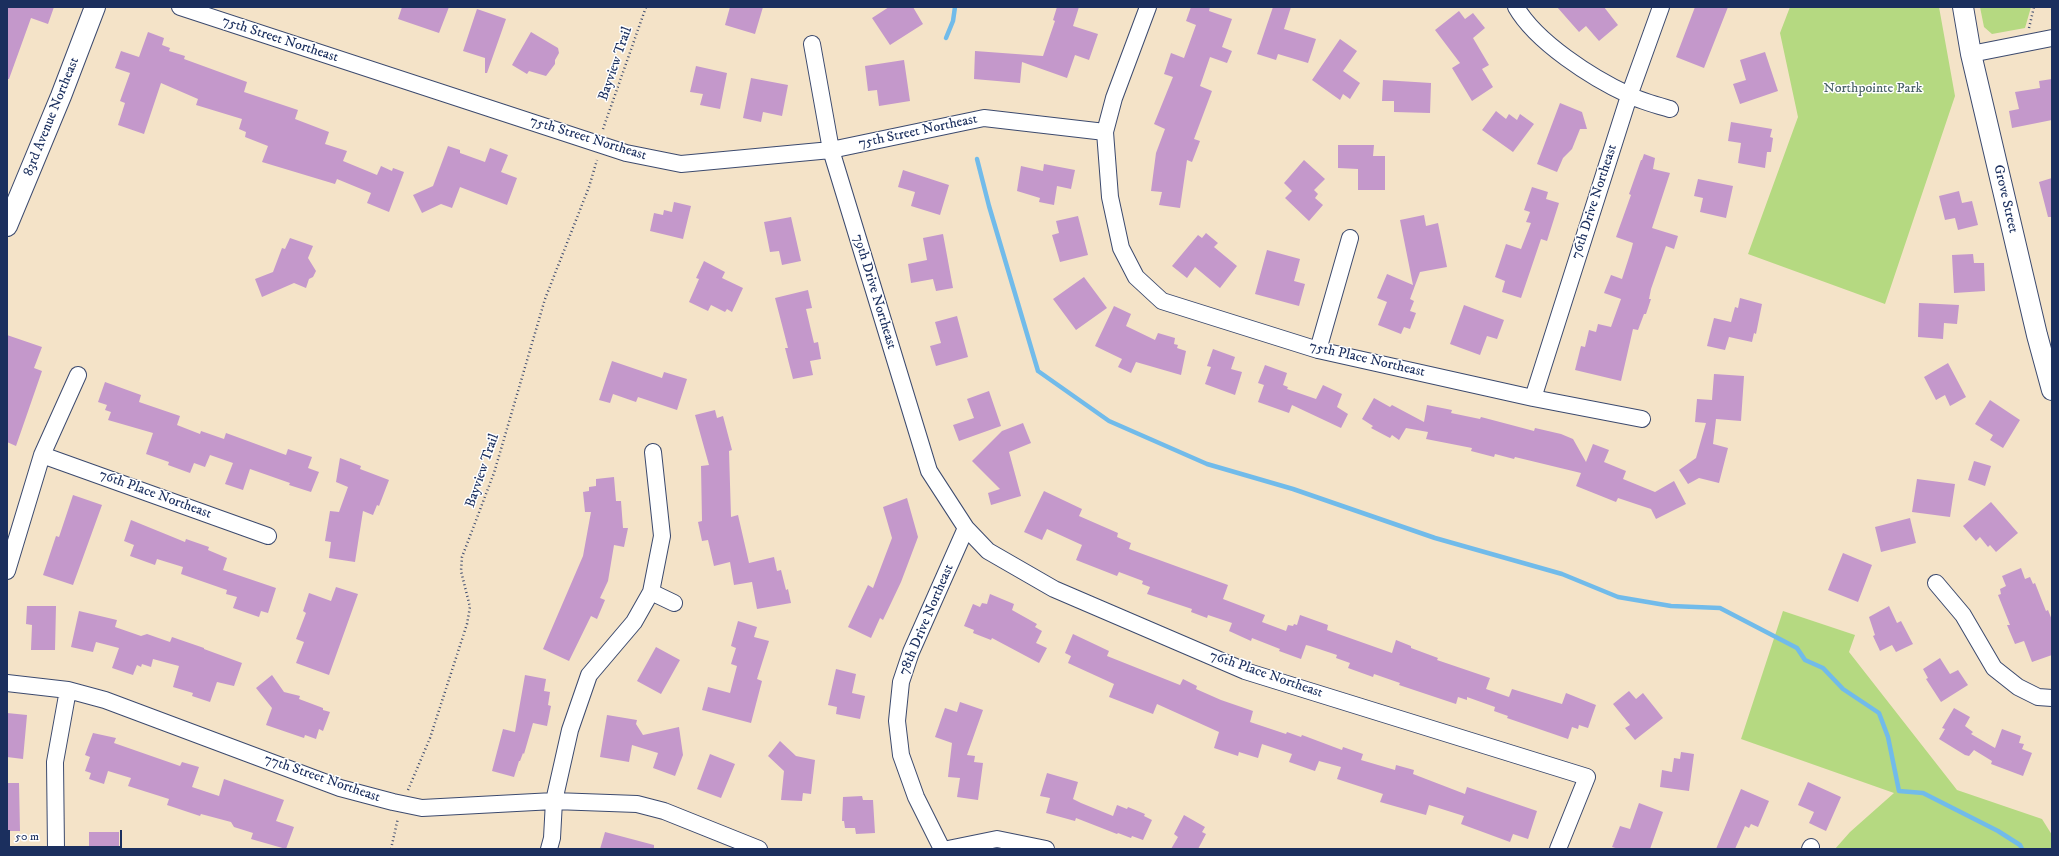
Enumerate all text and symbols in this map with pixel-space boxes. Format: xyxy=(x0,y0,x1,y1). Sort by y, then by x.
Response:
street label: 75th Street Northeast xyxy=(220,13,340,67)
street label: Bayview Trail xyxy=(596,25,636,103)
street label: 83rd Avenue Northeast xyxy=(20,55,84,179)
park label: Northpointe Park xyxy=(1823,81,1923,97)
street label: 75th Street Northeast xyxy=(857,111,979,153)
street label: 75th Street Northeast xyxy=(528,113,648,165)
street label: 76th Drive Northeast xyxy=(1569,143,1621,261)
street label: Grove Street xyxy=(1989,163,2021,235)
street label: 79th Drive Northeast xyxy=(849,233,899,351)
street label: 75th Place Northeast xyxy=(1308,339,1426,381)
street label: Bayview Trail xyxy=(463,432,503,510)
street label: 76th Place Northeast xyxy=(97,467,213,523)
street label: 78th Drive Northeast xyxy=(896,562,958,678)
street label: 76th Place Northeast xyxy=(1207,648,1325,702)
street label: 77th Street Northeast xyxy=(262,751,382,807)
scale bar xyxy=(10,822,124,848)
text: 50 m xyxy=(15,829,39,844)

